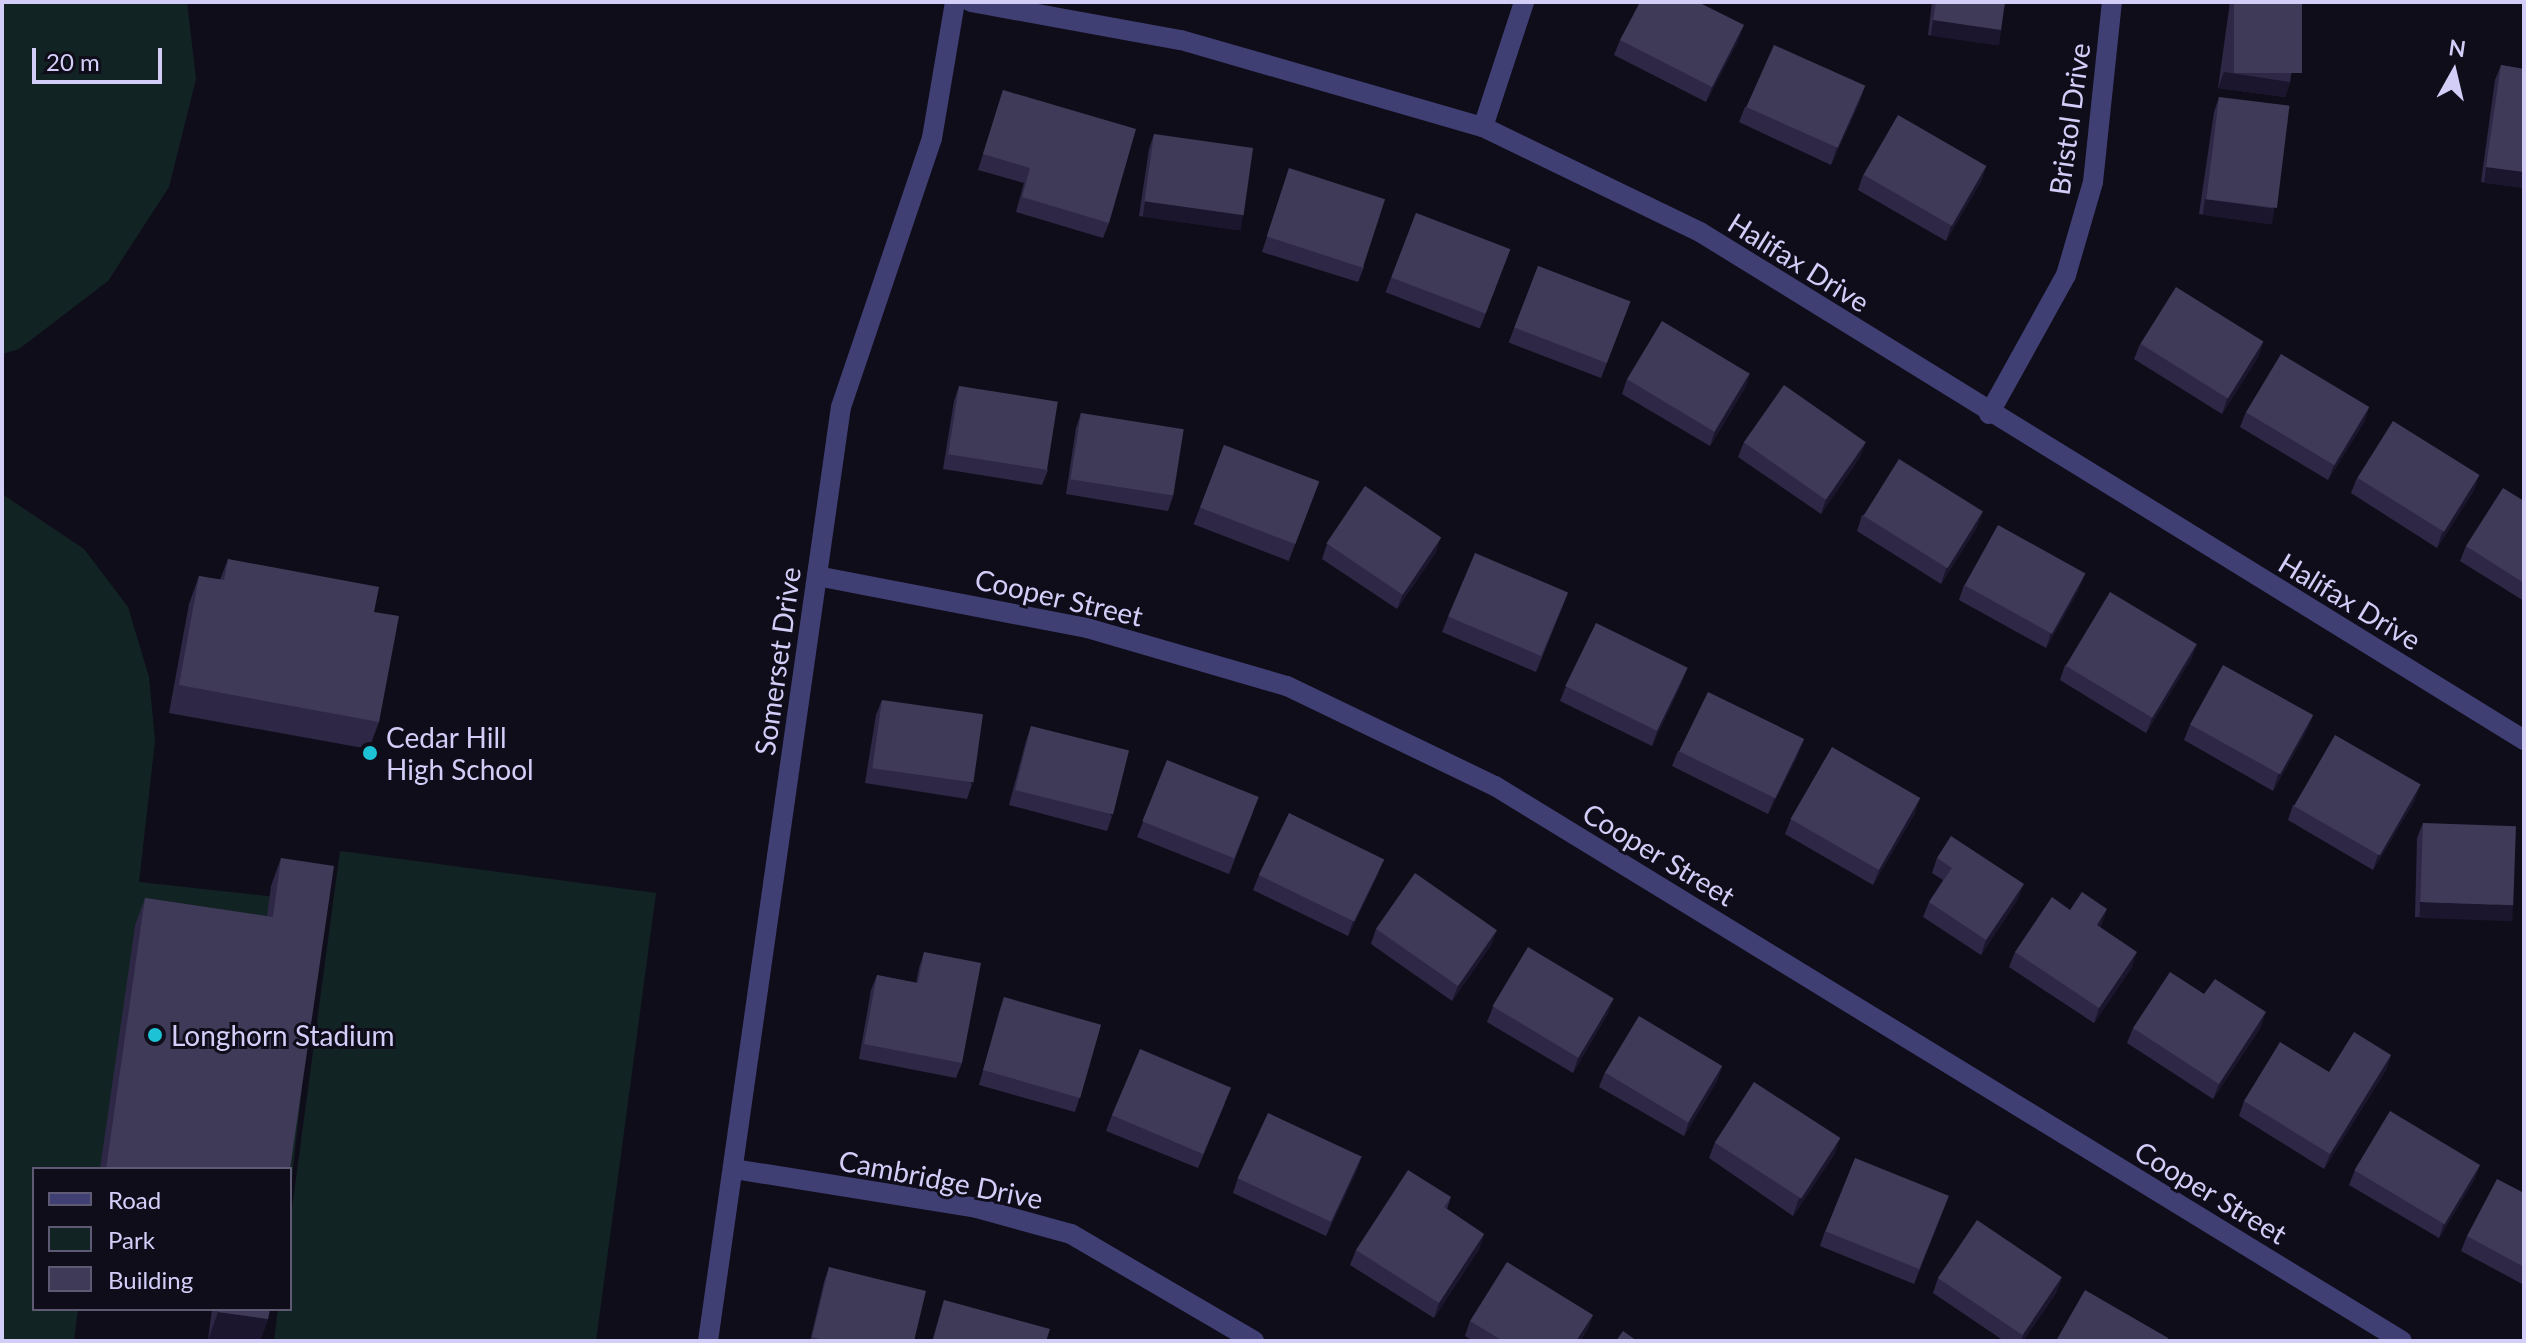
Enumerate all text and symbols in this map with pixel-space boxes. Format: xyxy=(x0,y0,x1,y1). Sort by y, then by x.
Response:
scale bar xyxy=(36,32,166,82)
north arrow xyxy=(2414,32,2494,112)
text: N xyxy=(2447,33,2468,62)
street label: Bristol Drive xyxy=(2042,41,2096,197)
text: 20 m xyxy=(46,47,100,76)
street label: Halifax Drive xyxy=(1722,205,1876,319)
street label: Halifax Drive xyxy=(2273,545,2427,657)
street label: Cooper Street xyxy=(972,561,1146,633)
street label: Somerset Drive xyxy=(747,565,807,757)
place label: Cedar Hill High School xyxy=(386,720,534,786)
marker: Cedar Hill High School xyxy=(361,744,379,762)
street label: Cooper Street xyxy=(1577,795,1741,913)
place label: Longhorn Stadium xyxy=(171,1018,394,1052)
marker: Longhorn Stadium xyxy=(146,1026,164,1044)
street label: Cooper Street xyxy=(2129,1133,2293,1251)
street label: Cambridge Drive xyxy=(836,1143,1046,1215)
legend xyxy=(32,1167,292,1311)
text: Road xyxy=(108,1185,161,1214)
text: Park xyxy=(108,1225,155,1254)
text: Building xyxy=(108,1265,193,1294)

